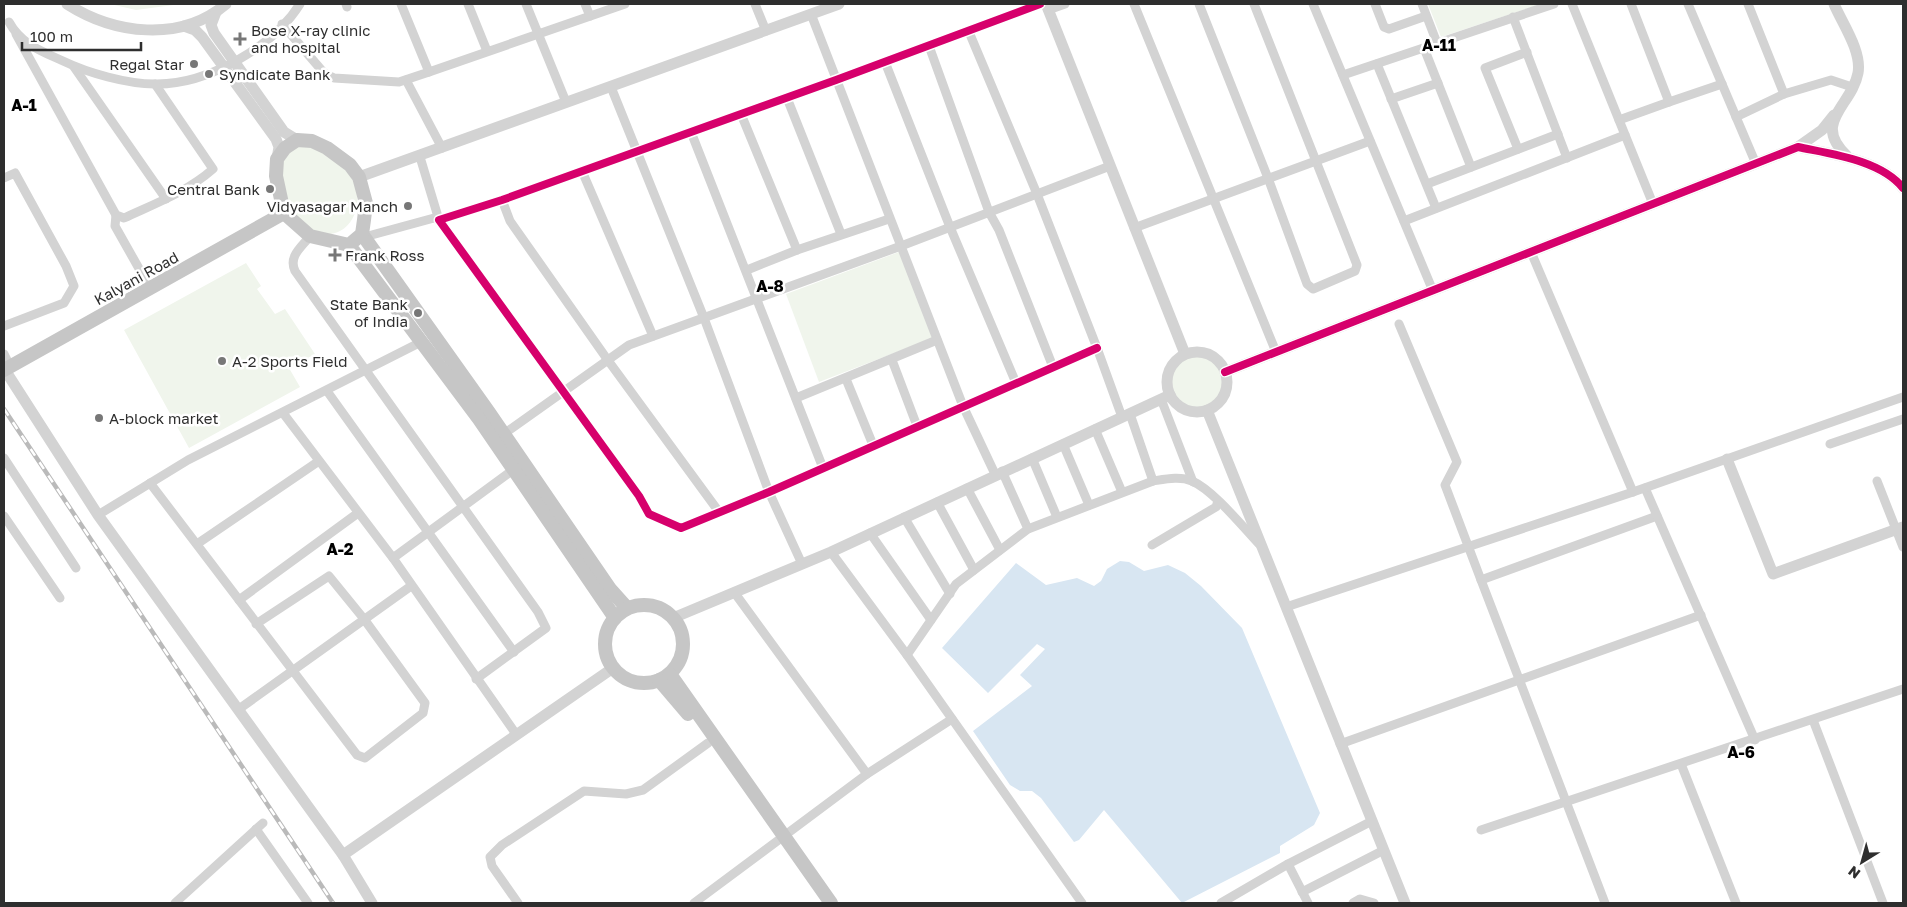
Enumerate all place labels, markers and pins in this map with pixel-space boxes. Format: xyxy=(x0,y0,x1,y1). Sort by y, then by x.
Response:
place label: Bose X-ray clinic and hospital xyxy=(251,21,371,56)
marker: Bose X-ray clinic and hospital xyxy=(233,32,247,46)
place label: Regal Star xyxy=(109,55,184,73)
marker: Regal Star xyxy=(188,58,200,70)
place label: Syndicate Bank xyxy=(219,65,331,83)
marker: Syndicate Bank xyxy=(203,68,215,80)
place label: Central Bank xyxy=(167,180,261,198)
marker: Central Bank xyxy=(264,183,276,195)
place label: Vidyasagar Manch xyxy=(267,197,398,215)
marker: Vidyasagar Manch xyxy=(402,200,414,212)
place label: Frank Ross xyxy=(345,246,425,264)
marker: Frank Ross xyxy=(329,249,341,261)
place label: State Bank of India xyxy=(330,295,409,330)
marker: State Bank of India xyxy=(412,307,424,319)
place label: A-2 Sports Field xyxy=(232,352,347,370)
marker: A-2 Sports Field xyxy=(216,355,228,367)
place label: A-block market xyxy=(109,409,219,427)
marker: A-block market xyxy=(93,412,105,424)

